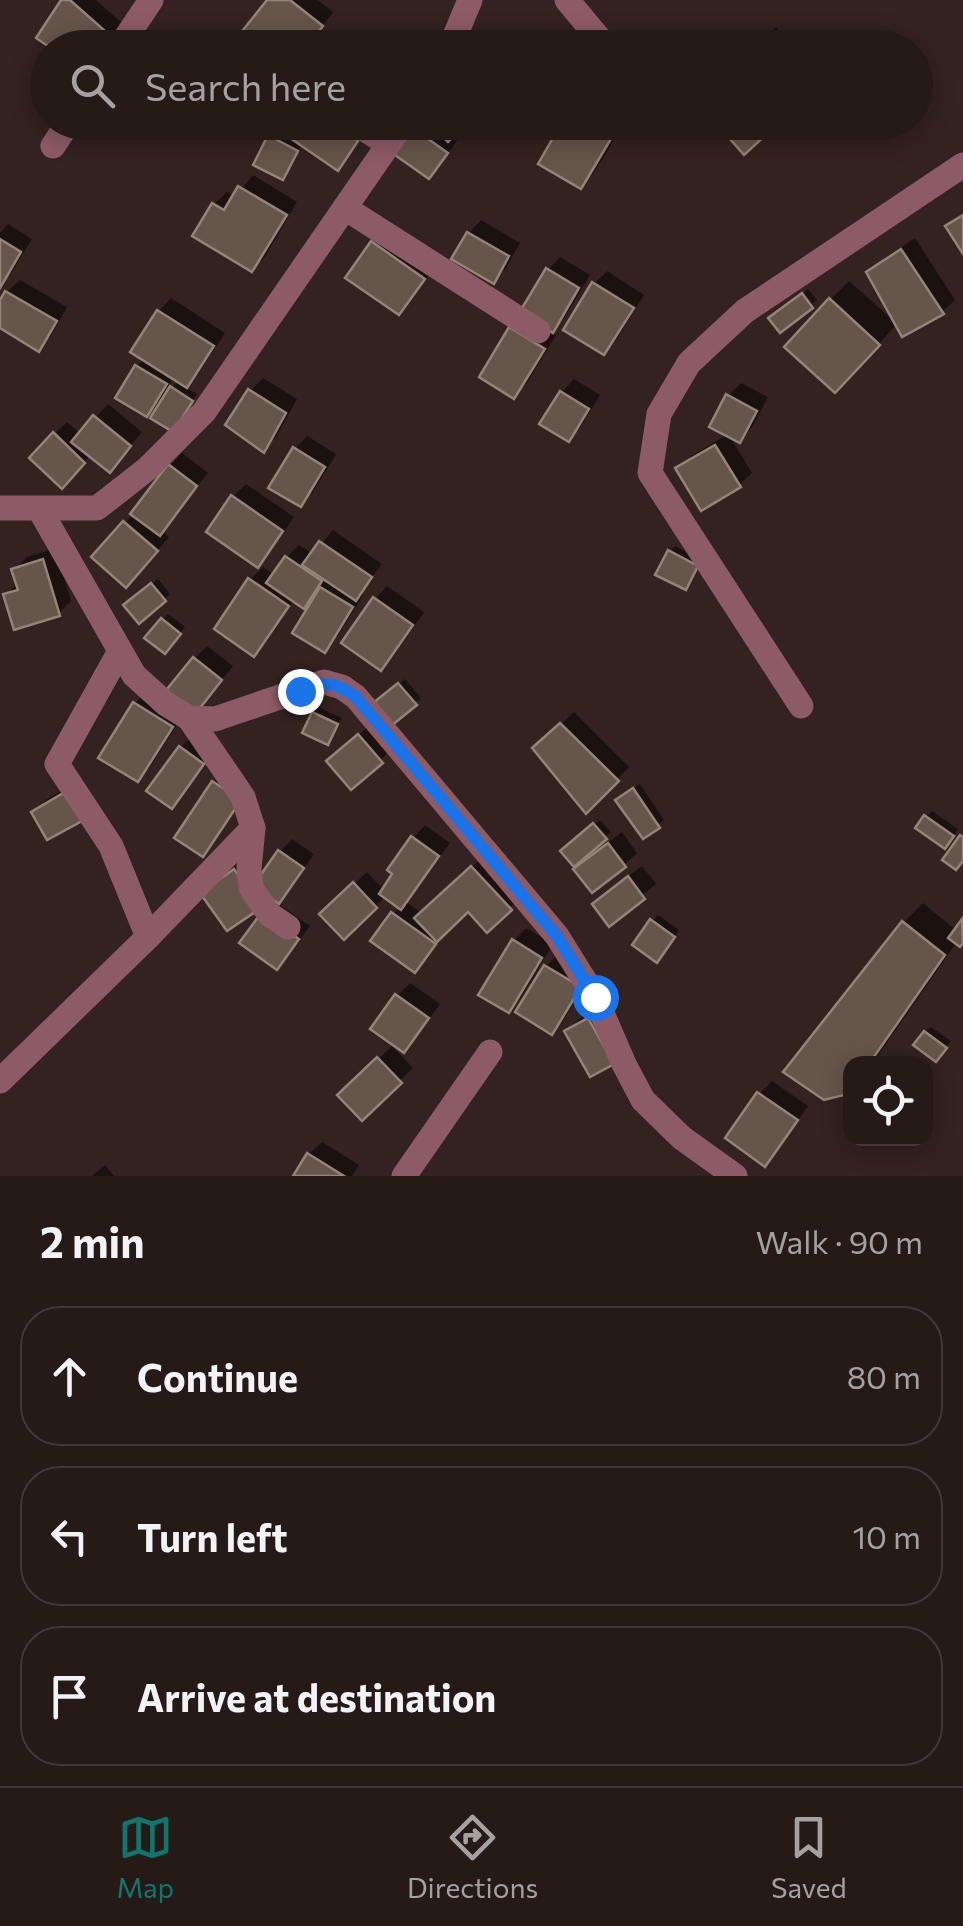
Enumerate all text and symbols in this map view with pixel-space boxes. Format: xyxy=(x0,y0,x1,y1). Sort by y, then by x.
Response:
search box xyxy=(30,30,933,140)
icon: search xyxy=(65,58,120,113)
text: Search here xyxy=(145,62,346,109)
route end xyxy=(278,669,324,715)
route start xyxy=(573,975,619,1021)
map controls xyxy=(843,1056,933,1146)
button: locate xyxy=(843,1056,933,1146)
text: 2 min xyxy=(40,1215,145,1267)
text: Walk · 90 m xyxy=(756,1221,923,1261)
icon: ahead xyxy=(42,1349,97,1404)
text: Continue xyxy=(137,1353,298,1400)
text: 80 m xyxy=(847,1356,921,1396)
icon: left xyxy=(42,1509,97,1564)
text: Turn left xyxy=(137,1513,288,1560)
text: 10 m xyxy=(852,1516,921,1556)
icon: arrive xyxy=(42,1669,97,1724)
text: Arrive at destination xyxy=(137,1673,496,1720)
tab: Map xyxy=(116,1810,174,1904)
tab: Directions xyxy=(407,1810,538,1904)
tab: Saved xyxy=(771,1810,847,1904)

